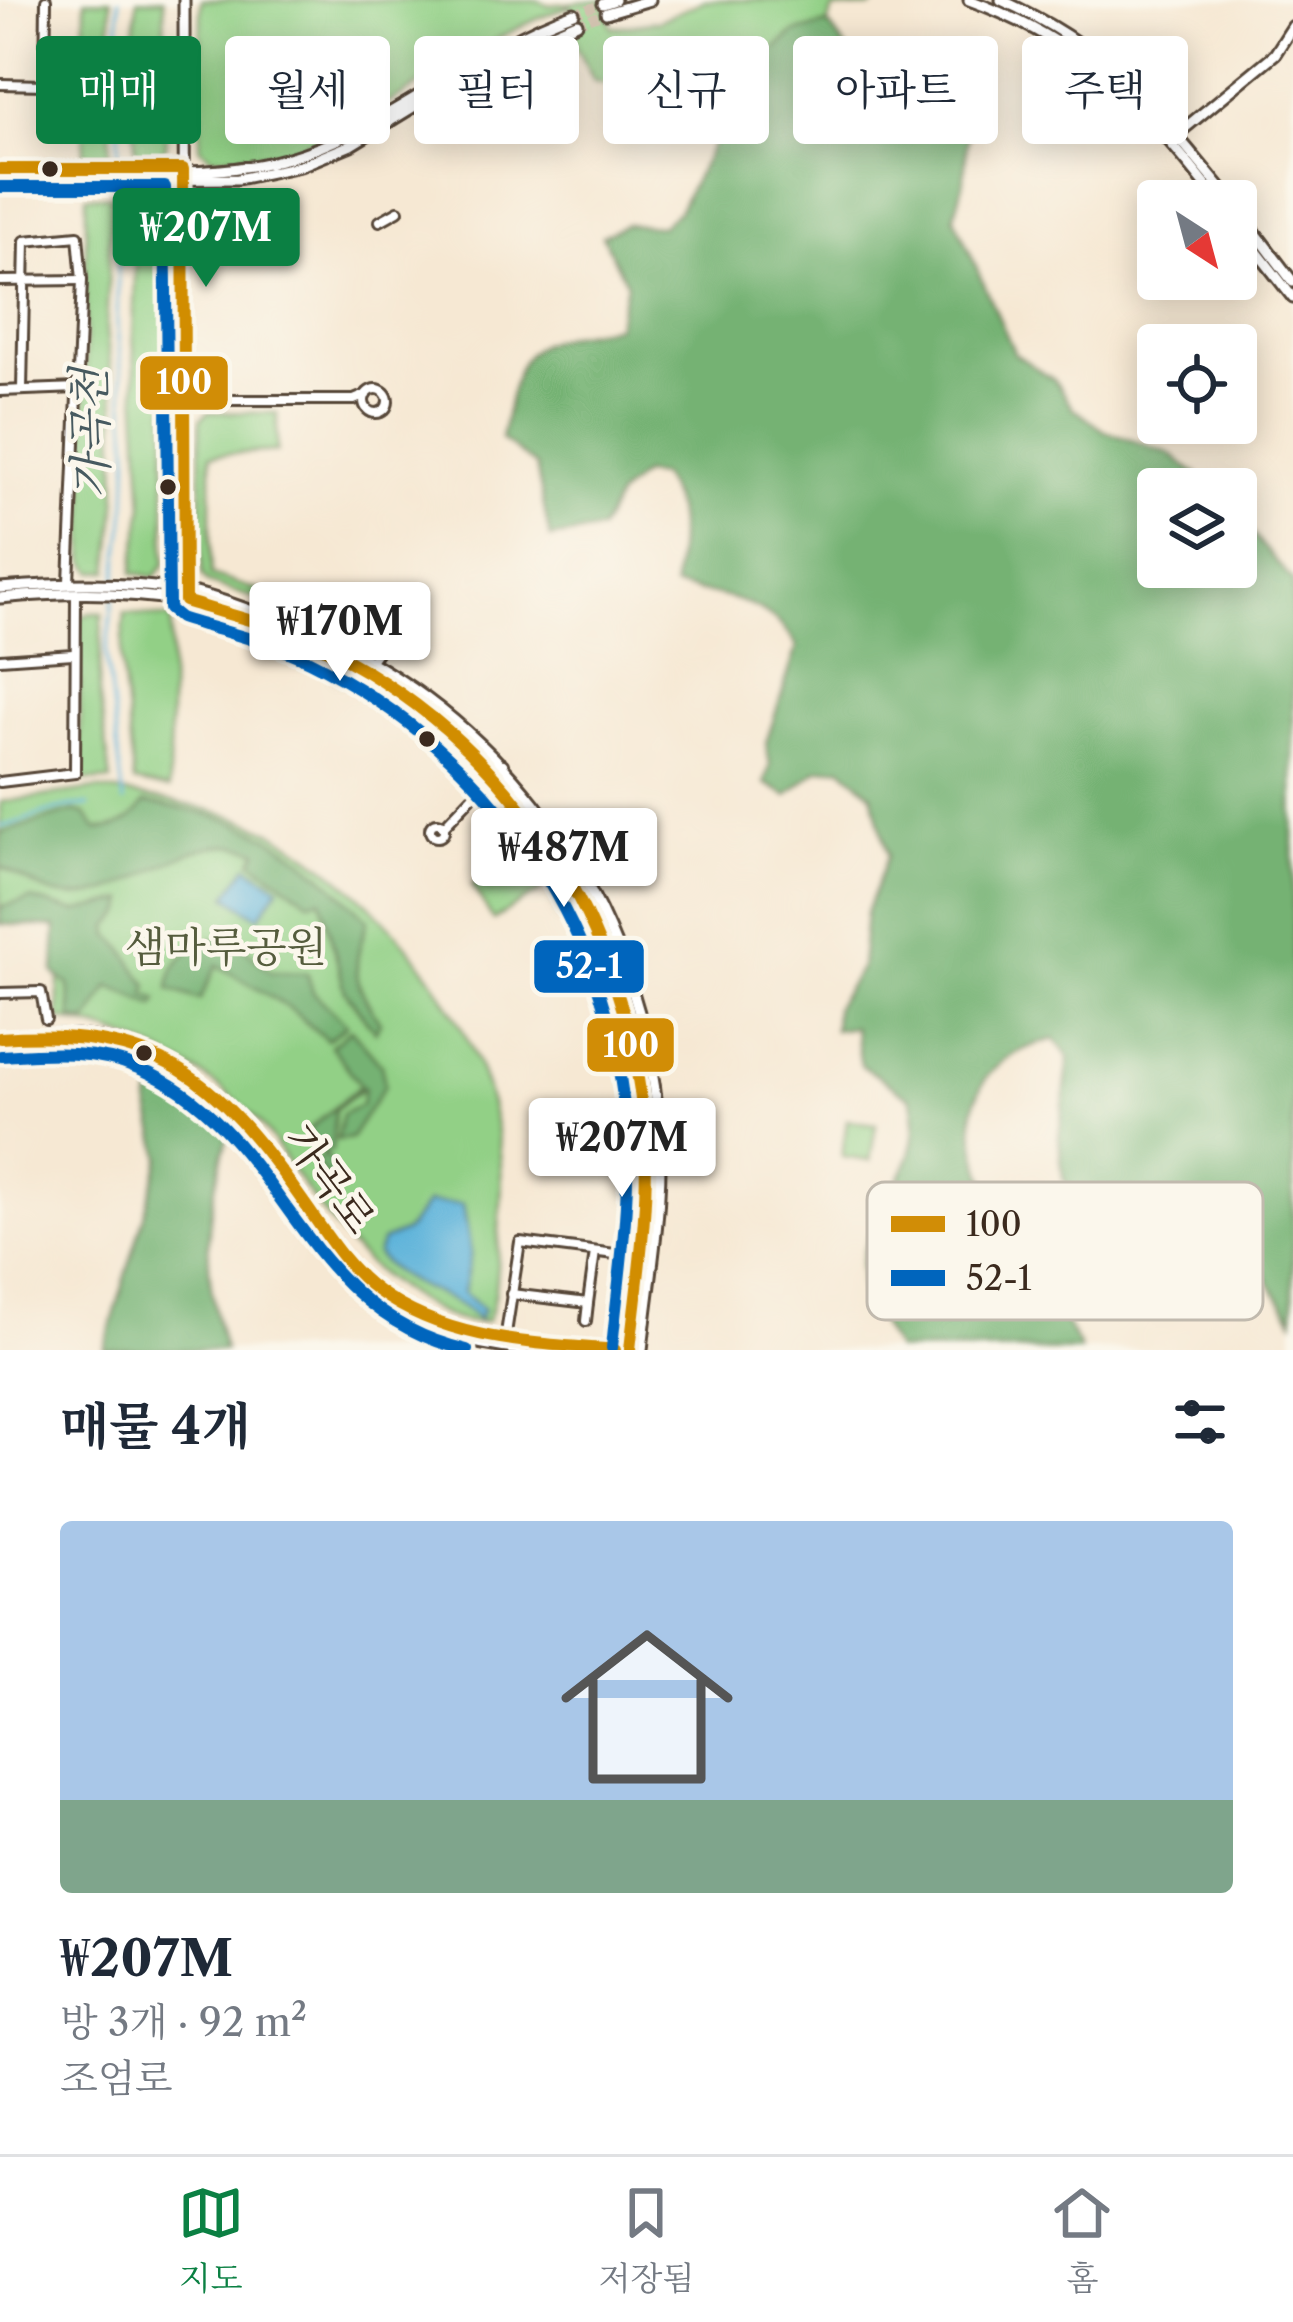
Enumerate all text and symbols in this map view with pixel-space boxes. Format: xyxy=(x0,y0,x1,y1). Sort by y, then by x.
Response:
chip: 매매 xyxy=(36,36,201,144)
chip: 월세 xyxy=(225,36,390,144)
chip: 필터 xyxy=(414,36,579,144)
chip: 신규 xyxy=(603,36,769,144)
chip: 아파트 xyxy=(793,36,998,144)
chip: 주택 xyxy=(1022,36,1188,144)
unlabelled marker xyxy=(39,158,61,180)
north arrow xyxy=(1137,180,1257,300)
map controls xyxy=(1137,180,1257,588)
pin: ₩207M xyxy=(122,188,290,290)
text: ₩207M xyxy=(140,203,272,251)
button: locate xyxy=(1137,324,1257,444)
line badge: 100 xyxy=(138,354,230,412)
text: 100 xyxy=(156,362,212,403)
water label: 가곡천 xyxy=(61,364,119,499)
button: layers xyxy=(1137,468,1257,588)
unlabelled marker xyxy=(157,476,179,498)
pin: ₩170M xyxy=(256,582,424,684)
text: ₩170M xyxy=(276,597,404,645)
unlabelled marker xyxy=(416,728,438,750)
pin: ₩487M xyxy=(480,808,648,910)
text: ₩487M xyxy=(498,823,630,871)
park label: 샘마루공원 xyxy=(125,921,327,973)
line badge: 52-1 xyxy=(532,938,646,995)
text: 52-1 xyxy=(556,946,623,987)
line badge: 100 xyxy=(585,1016,676,1074)
text: 100 xyxy=(603,1025,659,1066)
unlabelled marker xyxy=(133,1042,155,1064)
pin: ₩207M xyxy=(538,1098,706,1200)
text: ₩207M xyxy=(556,1113,688,1161)
street label: 가곡로 xyxy=(273,1114,387,1244)
legend xyxy=(867,1182,1263,1320)
text: 100 xyxy=(966,1204,1022,1245)
text: 52-1 xyxy=(966,1258,1032,1299)
icon: filters xyxy=(1167,1389,1233,1455)
text: 매물 4개 xyxy=(60,1395,251,1457)
icon: home xyxy=(539,1599,755,1815)
text: ₩207M xyxy=(60,1927,233,1989)
text: 방 3개 · 92 m² xyxy=(60,1998,307,2046)
text: 조엄로 xyxy=(60,2054,173,2102)
tab: 지도 xyxy=(178,2180,244,2299)
tab: 저장됨 xyxy=(599,2180,694,2299)
tab: 홈 xyxy=(1049,2180,1115,2299)

